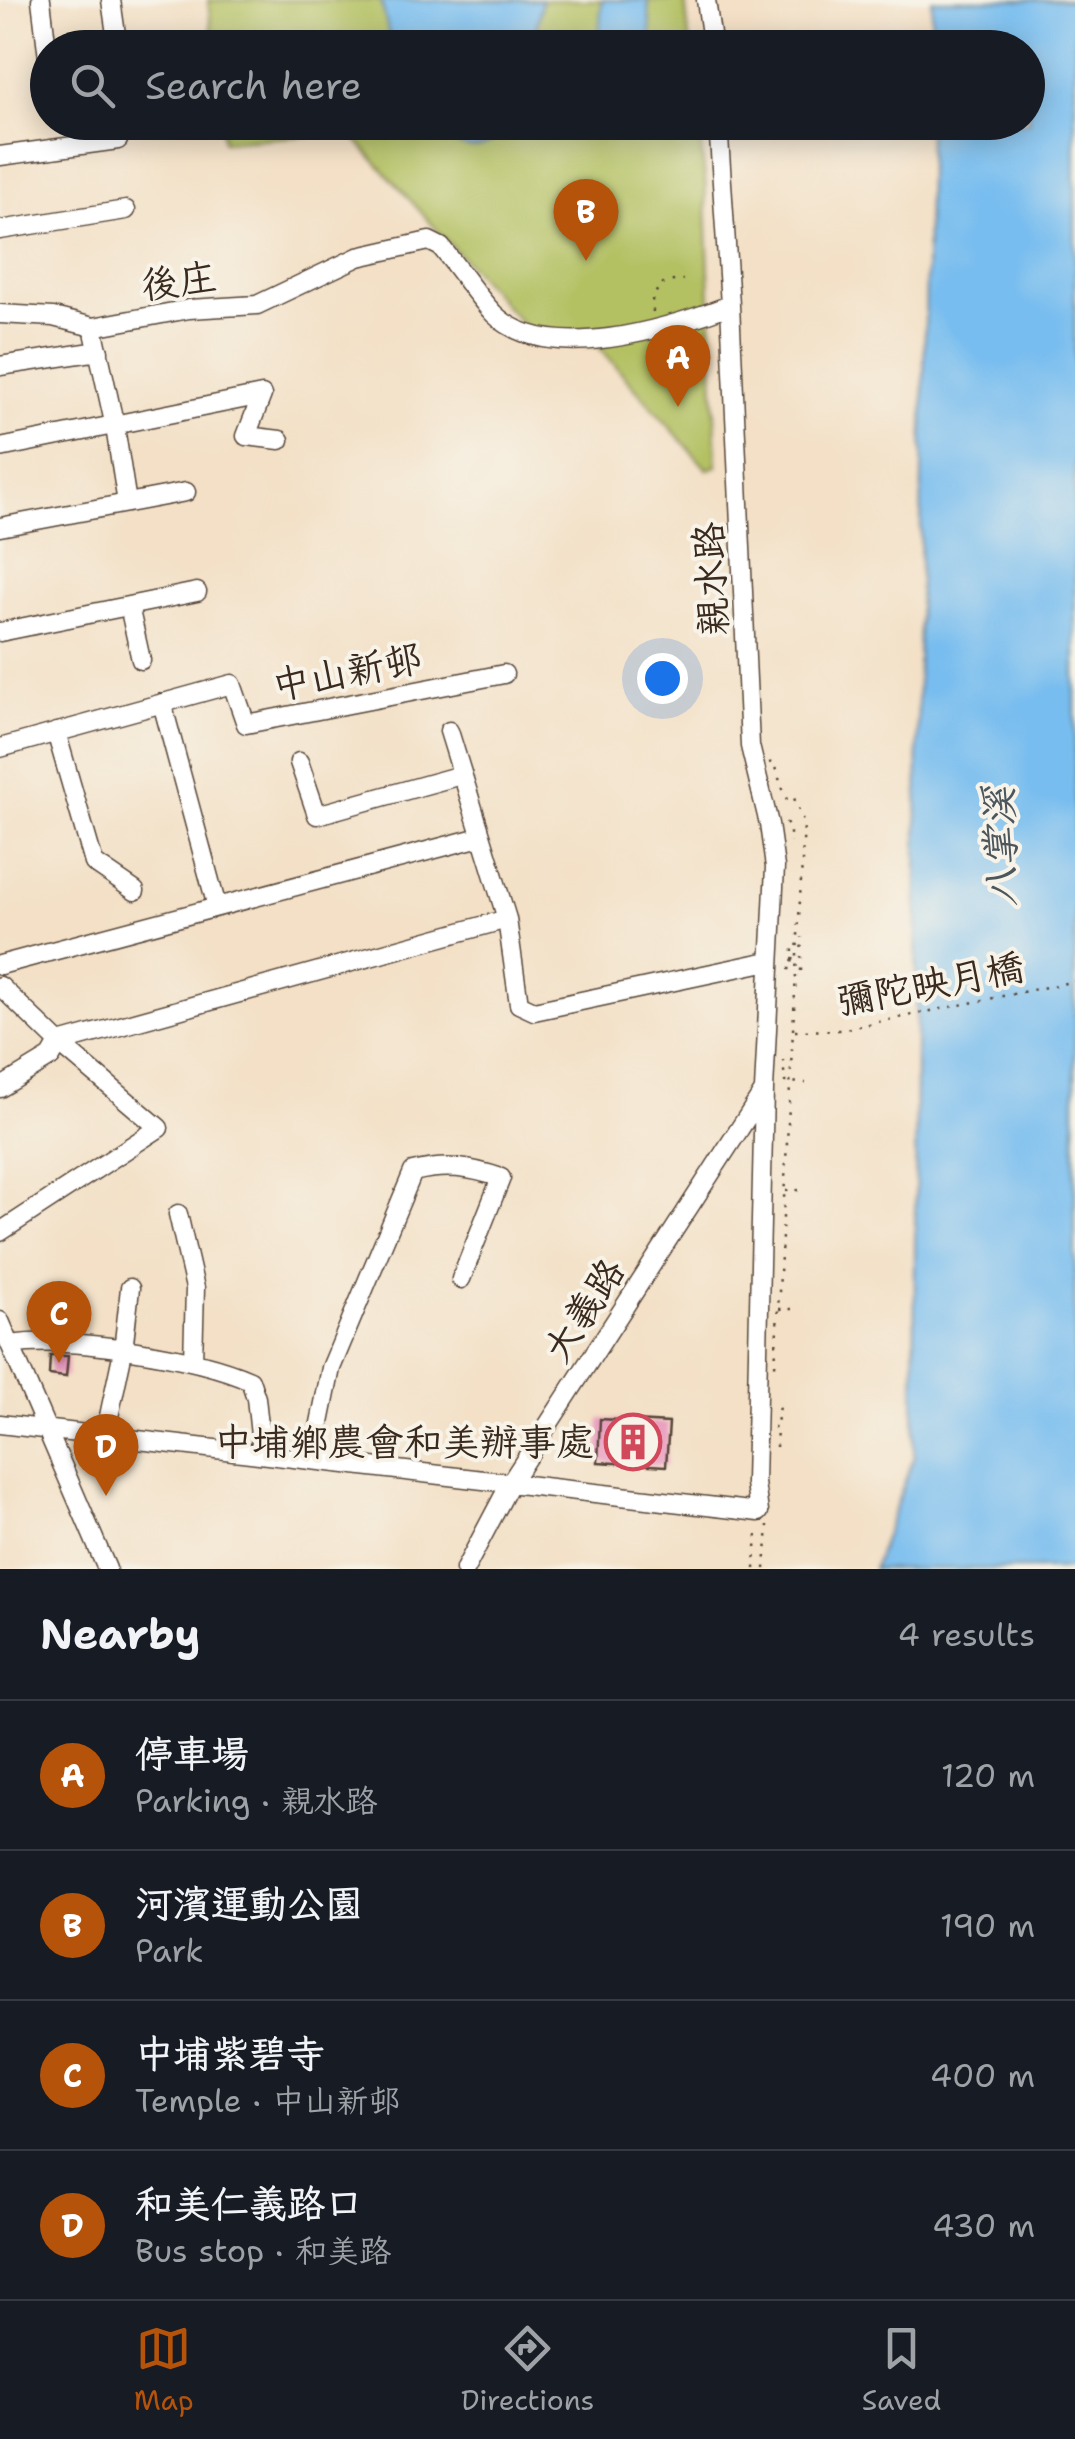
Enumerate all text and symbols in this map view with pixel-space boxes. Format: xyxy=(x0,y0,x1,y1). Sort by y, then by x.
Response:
search box xyxy=(30,30,1045,140)
icon: search xyxy=(65,58,120,113)
text: Search here xyxy=(145,60,362,111)
pin: B xyxy=(554,178,618,261)
street label: 後庄 xyxy=(138,251,220,310)
pin: A xyxy=(646,324,710,407)
street label: 親水路 xyxy=(682,521,739,637)
street label: 中山新邨 xyxy=(267,632,426,711)
your location xyxy=(637,653,688,704)
water label: 八掌溪 xyxy=(971,784,1029,908)
street label: 彌陀映月橋 xyxy=(832,940,1028,1027)
street label: 大義路 xyxy=(531,1248,636,1371)
pin: C xyxy=(27,1280,92,1363)
building icon: 中埔鄉農會和美辦事處 xyxy=(603,1412,663,1472)
pin: D xyxy=(74,1414,138,1496)
place label: 中埔鄉農會和美辦事處 xyxy=(214,1416,594,1467)
text: Nearby xyxy=(40,1606,200,1662)
text: 4 results xyxy=(898,1613,1035,1656)
text: 停車場 xyxy=(135,1728,249,1779)
text: A xyxy=(60,1754,85,1797)
text: 120 m xyxy=(941,1754,1035,1797)
text: Parking · 親水路 xyxy=(135,1779,377,1822)
text: 河濱運動公園 xyxy=(135,1878,363,1929)
text: B xyxy=(63,1904,82,1947)
text: 190 m xyxy=(940,1904,1035,1947)
text: Park xyxy=(135,1929,204,1972)
text: 中埔紫碧寺 xyxy=(135,2028,325,2079)
text: C xyxy=(63,2054,82,2097)
text: 400 m xyxy=(930,2054,1035,2097)
text: Temple · 中山新邨 xyxy=(135,2079,400,2122)
text: 和美仁義路口 xyxy=(135,2178,363,2229)
text: D xyxy=(61,2204,84,2247)
text: 430 m xyxy=(932,2204,1035,2247)
text: Bus stop · 和美路 xyxy=(135,2229,391,2272)
tab: Map xyxy=(134,2321,194,2419)
tab: Directions xyxy=(461,2321,594,2419)
tab: Saved xyxy=(862,2321,941,2419)

